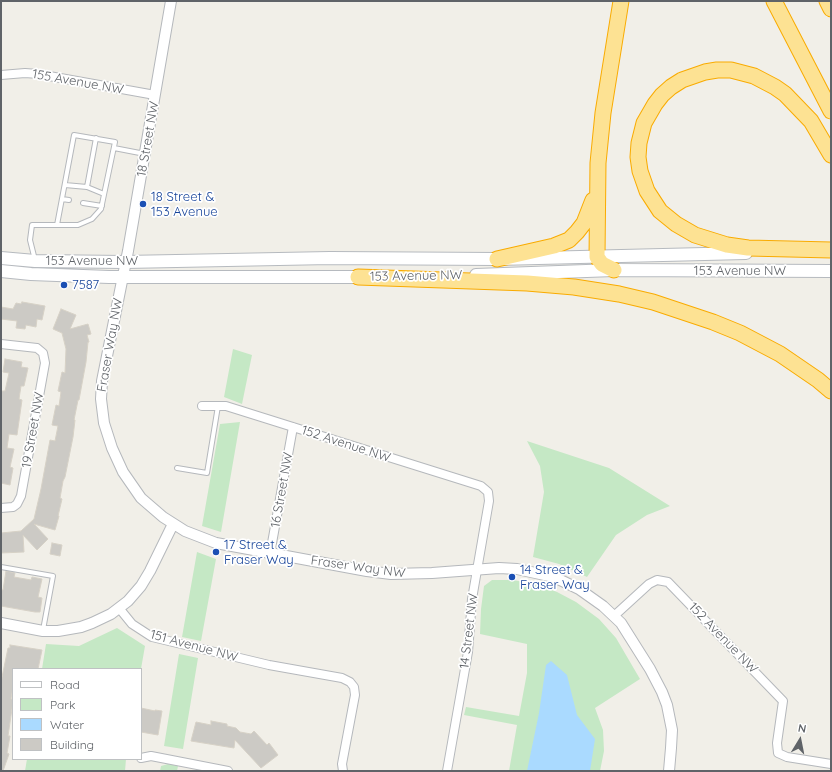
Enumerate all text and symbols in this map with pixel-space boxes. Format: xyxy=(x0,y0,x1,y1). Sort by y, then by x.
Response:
street label: 155 Avenue NW xyxy=(31,66,125,98)
street label: 18 Street NW xyxy=(134,100,162,178)
place label: 18 Street & 153 Avenue xyxy=(151,189,218,220)
marker: 18 Street & 153 Avenue xyxy=(138,199,148,209)
street label: 153 Avenue NW xyxy=(46,253,138,269)
street label: 153 Avenue NW xyxy=(694,263,786,279)
street label: 153 Avenue NW xyxy=(370,267,462,285)
place label: 7587 xyxy=(72,277,99,293)
marker: 7587 xyxy=(59,280,69,290)
street label: Fraser Way NW xyxy=(94,297,126,393)
street label: 19 Street NW xyxy=(19,391,47,469)
street label: 152 Avenue NW xyxy=(300,422,392,466)
street label: 16 Street NW xyxy=(268,451,296,529)
place label: 17 Street & Fraser Way xyxy=(224,537,294,568)
marker: 17 Street & Fraser Way xyxy=(211,547,221,557)
street label: Fraser Way NW xyxy=(310,553,406,581)
place label: 14 Street & Fraser Way xyxy=(520,562,590,593)
marker: 14 Street & Fraser Way xyxy=(507,572,517,582)
street label: 14 Street NW xyxy=(457,592,481,670)
street label: 152 Avenue NW xyxy=(685,599,761,677)
street label: 151 Avenue NW xyxy=(148,627,240,665)
legend xyxy=(12,668,142,760)
text: Road xyxy=(50,677,80,692)
text: Park xyxy=(50,697,75,712)
text: Water xyxy=(50,717,84,732)
north arrow xyxy=(780,720,820,760)
text: N xyxy=(797,721,807,736)
text: Building xyxy=(50,737,94,752)

